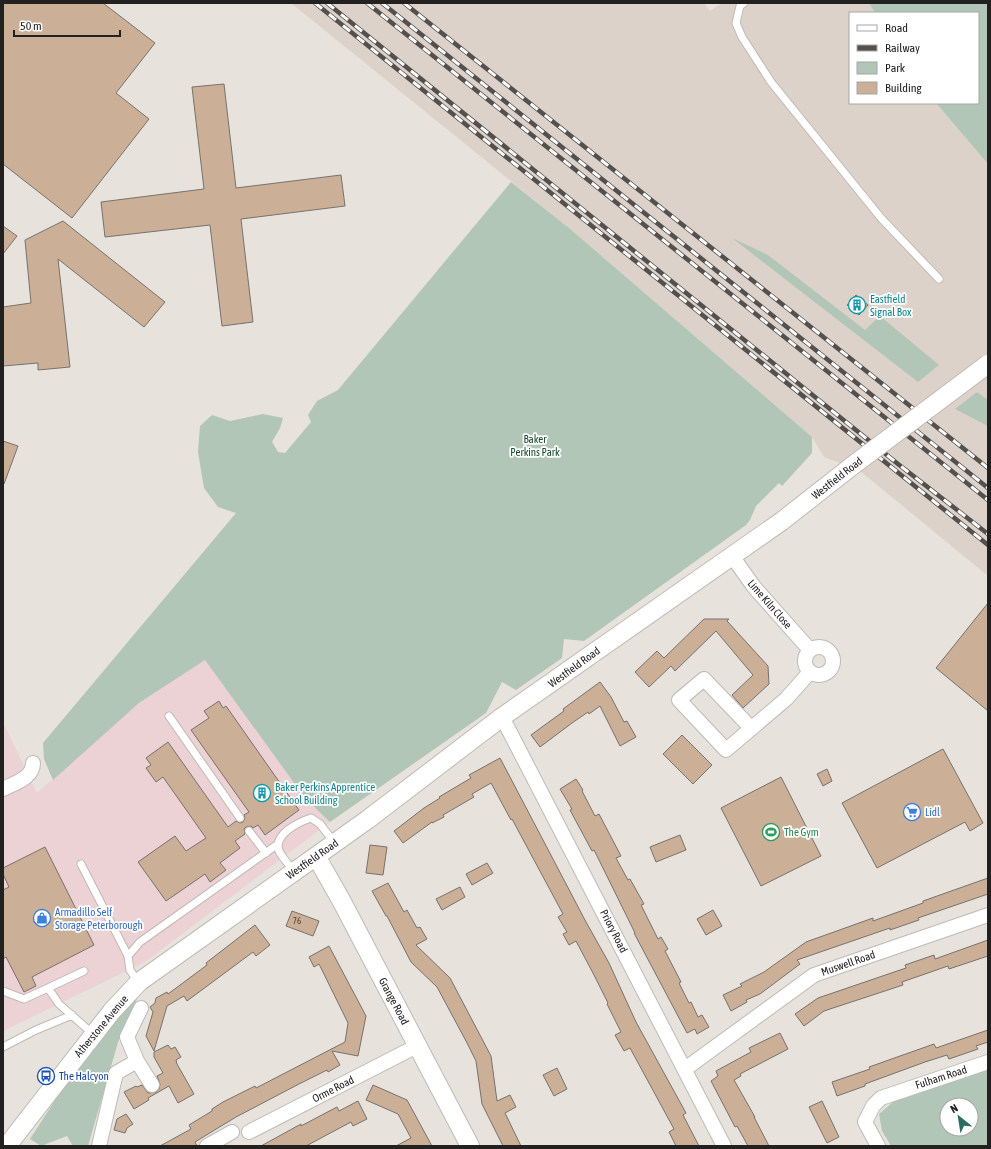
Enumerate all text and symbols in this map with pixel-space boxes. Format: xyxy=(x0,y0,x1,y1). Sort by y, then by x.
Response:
scale bar xyxy=(14,12,120,38)
legend xyxy=(849,12,979,104)
text: 50 m xyxy=(20,19,42,33)
text: Road xyxy=(885,21,908,35)
text: Railway xyxy=(885,41,920,55)
text: Park xyxy=(885,61,906,75)
text: Building xyxy=(885,81,923,95)
place label: Eastfield Signal Box xyxy=(870,293,912,318)
building icon: Eastfield Signal Box xyxy=(847,295,867,315)
park label: Baker Perkins Park xyxy=(510,433,560,458)
street label: Westfield Road xyxy=(809,455,865,501)
street label: Lime Kiln Close xyxy=(746,577,794,631)
street label: Westfield Road xyxy=(546,644,602,690)
place label: Baker Perkins Apprentice School Building xyxy=(275,781,375,806)
building icon: Baker Perkins Apprentice School Building xyxy=(252,783,272,803)
supermarket icon: Lidl xyxy=(902,802,922,822)
place label: Lidl xyxy=(925,806,940,818)
sports icon: The Gym xyxy=(761,822,781,842)
place label: The Gym xyxy=(784,826,819,838)
street label: Westfield Road xyxy=(284,837,340,881)
place label: Armadillo Self Storage Peterborough xyxy=(55,906,143,931)
shop icon: Armadillo Self Storage Peterborough xyxy=(32,908,52,928)
street label: Priory Road xyxy=(598,908,630,954)
house number: 76 xyxy=(293,916,301,926)
street label: Muswell Road xyxy=(819,948,877,978)
street label: Grange Road xyxy=(377,976,411,1026)
street label: Atherstone Avenue xyxy=(72,993,130,1059)
street label: Fulham Road xyxy=(914,1063,968,1091)
bus stop icon: The Halcyon xyxy=(36,1066,56,1086)
place label: The Halcyon xyxy=(59,1070,109,1082)
street label: Orme Road xyxy=(310,1073,356,1105)
north arrow xyxy=(939,1097,979,1137)
text: N xyxy=(948,1102,960,1115)

